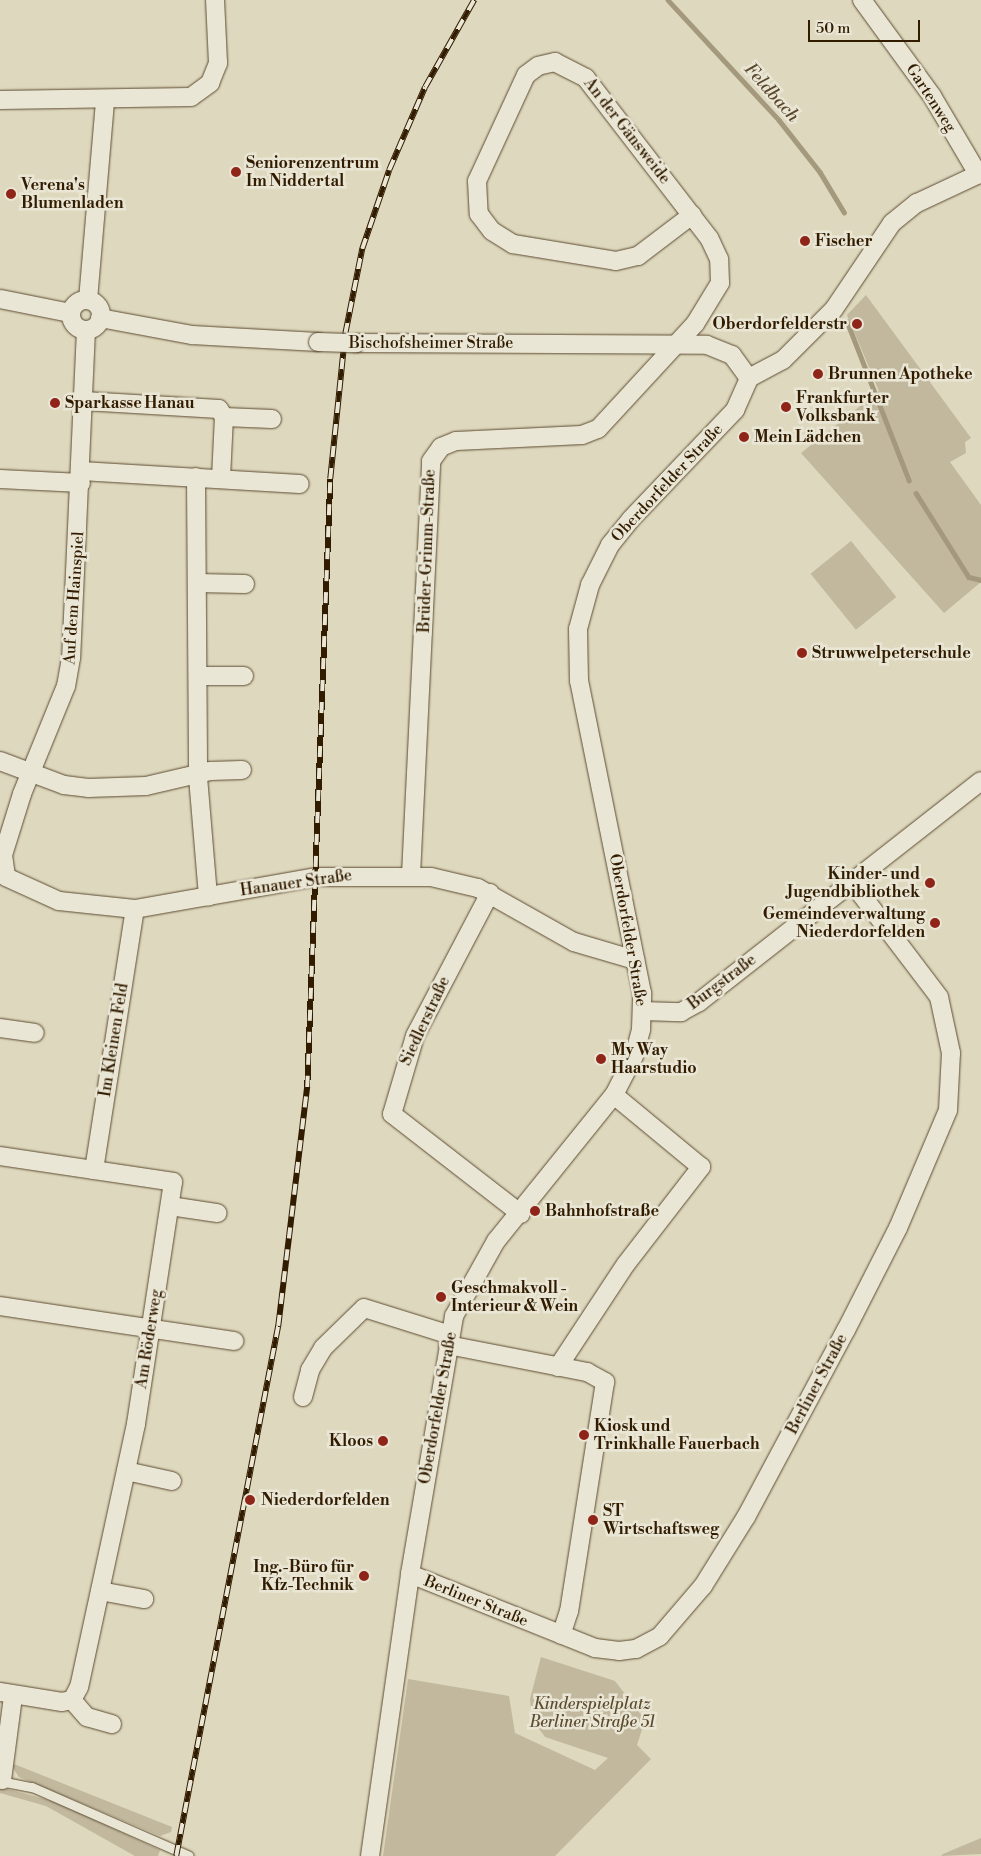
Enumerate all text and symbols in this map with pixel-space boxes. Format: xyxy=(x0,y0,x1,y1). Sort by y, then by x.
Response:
scale bar xyxy=(811,10,924,42)
text: 50 m xyxy=(816,19,850,38)
water label: Feldbach xyxy=(739,59,803,127)
street label: Gartenweg xyxy=(902,60,960,136)
street label: An der Gänsweide xyxy=(580,74,674,188)
place label: Seniorenzentrum Im Niddertal xyxy=(246,153,379,191)
marker: Seniorenzentrum Im Niddertal xyxy=(230,166,242,178)
place label: Verena's Blumenladen xyxy=(21,175,123,213)
marker: Verena's Blumenladen xyxy=(5,188,17,200)
place label: Fischer xyxy=(815,231,873,251)
marker: Fischer xyxy=(799,235,811,247)
place label: Oberdorfelderstr xyxy=(712,314,847,334)
marker: Oberdorfelderstr xyxy=(851,318,863,330)
street label: Bischofsheimer Straße xyxy=(349,333,513,353)
place label: Brunnen Apotheke xyxy=(828,364,973,384)
marker: Brunnen Apotheke xyxy=(812,368,824,380)
place label: Frankfurter Volksbank xyxy=(796,388,889,426)
place label: Sparkasse Hanau xyxy=(65,393,194,413)
marker: Sparkasse Hanau xyxy=(49,397,61,409)
marker: Frankfurter Volksbank xyxy=(780,401,792,413)
street label: Oberdorfelder Straße xyxy=(607,420,727,546)
place label: Mein Lädchen xyxy=(754,427,861,447)
marker: Mein Lädchen xyxy=(738,431,750,443)
street label: Brüder-Grimm-Straße xyxy=(415,469,439,633)
street label: Auf dem Hainspiel xyxy=(60,531,88,665)
place label: Struwwelpeterschule xyxy=(812,643,971,663)
marker: Struwwelpeterschule xyxy=(796,647,808,659)
street label: Oberdorfelder Straße xyxy=(605,852,651,1008)
place label: Kinder- und Jugendbibliothek xyxy=(787,864,920,902)
street label: Hanauer Straße xyxy=(239,866,353,900)
marker: Kinder- und Jugendbibliothek xyxy=(924,877,936,889)
place label: Gemeindeverwaltung Niederdorfelden xyxy=(763,904,925,942)
marker: Gemeindeverwaltung Niederdorfelden xyxy=(929,917,941,929)
street label: Burgstraße xyxy=(684,950,760,1014)
street label: Siedlerstraße xyxy=(396,973,454,1069)
street label: Im Kleinen Feld xyxy=(96,982,132,1098)
place label: My Way Haarstudio xyxy=(611,1040,697,1078)
marker: My Way Haarstudio xyxy=(595,1053,607,1065)
place label: Bahnhofstraße xyxy=(545,1201,659,1221)
marker: Bahnhofstraße xyxy=(529,1205,541,1217)
place label: Geschmakvoll - Interieur & Wein xyxy=(451,1278,578,1316)
street label: Am Röderweg xyxy=(132,1288,166,1390)
marker: Geschmakvoll - Interieur & Wein xyxy=(435,1291,447,1303)
street label: Oberdorfelder Straße xyxy=(415,1330,461,1486)
street label: Berliner Straße xyxy=(783,1331,851,1437)
place label: Kiosk und Trinkhalle Fauerbach xyxy=(594,1416,760,1454)
marker: Kiosk und Trinkhalle Fauerbach xyxy=(578,1429,590,1441)
place label: Kloos xyxy=(329,1431,373,1451)
marker: Kloos xyxy=(377,1435,389,1447)
place label: Niederdorfelden xyxy=(261,1490,390,1510)
marker: Niederdorfelden xyxy=(243,1493,257,1507)
place label: ST Wirtschaftsweg xyxy=(603,1501,719,1539)
marker: ST Wirtschaftsweg xyxy=(587,1514,599,1526)
place label: Ing.-Büro für Kfz-Technik xyxy=(253,1557,354,1595)
marker: Ing.-Büro für Kfz-Technik xyxy=(358,1570,370,1582)
street label: Berliner Straße xyxy=(421,1571,531,1631)
park label: Kinderspielplatz Berliner Straße 51 xyxy=(529,1694,655,1732)

